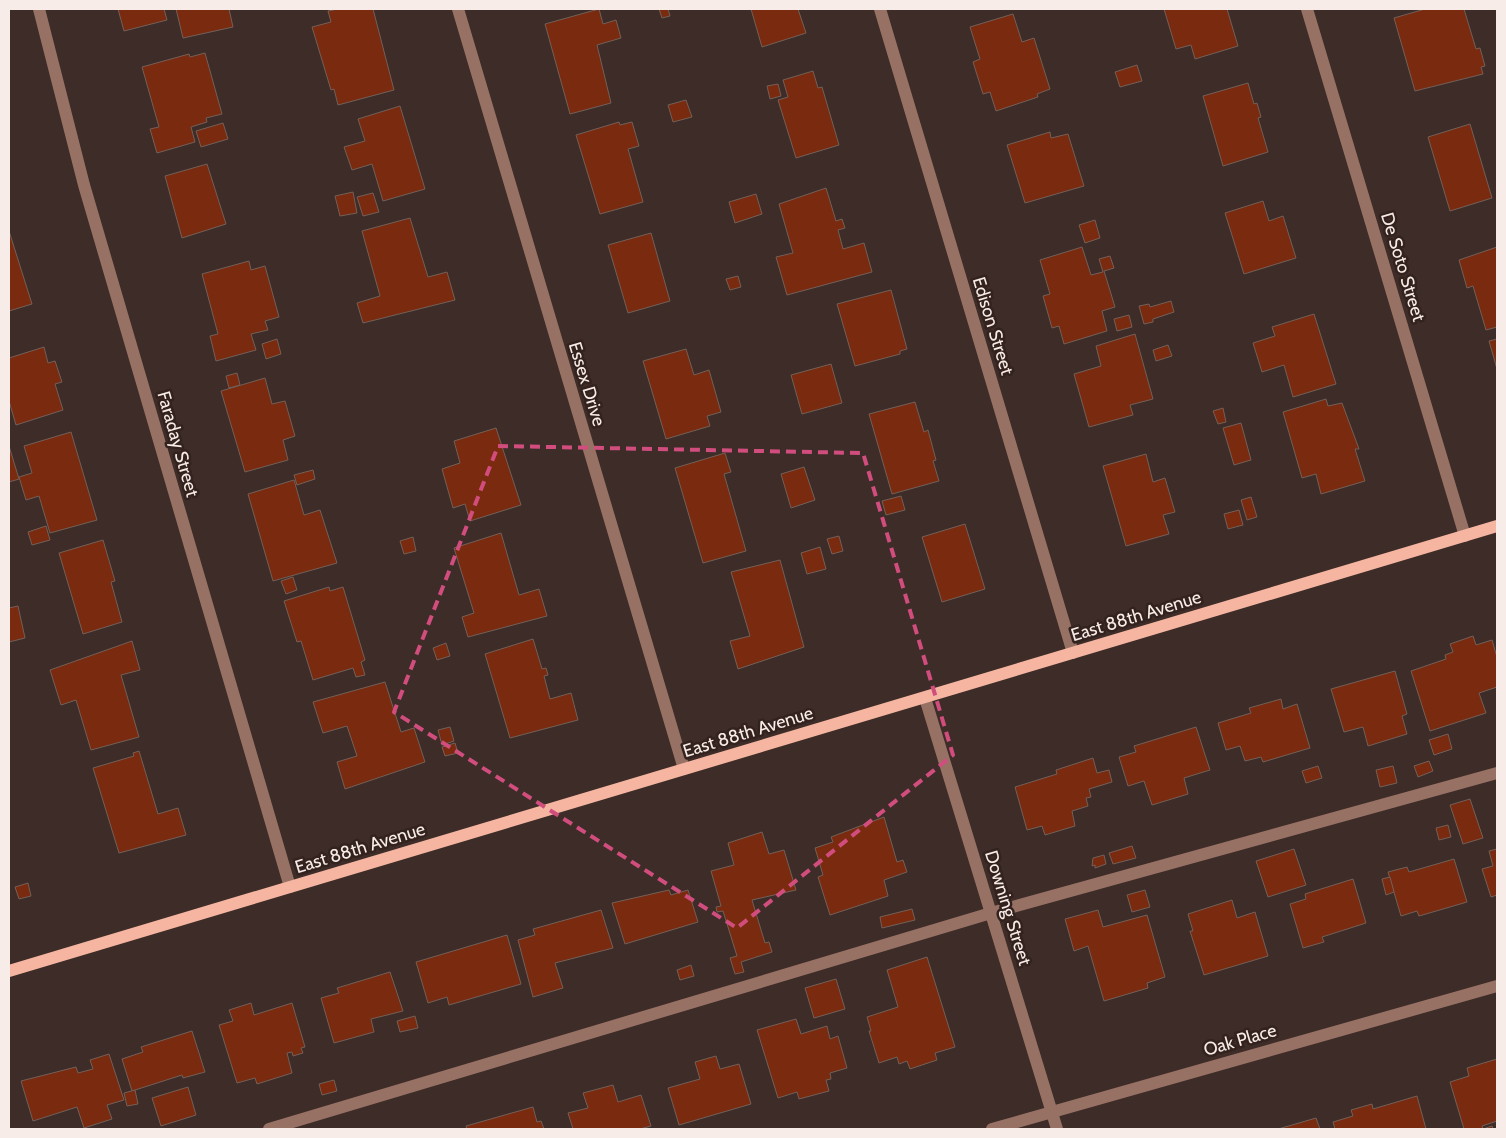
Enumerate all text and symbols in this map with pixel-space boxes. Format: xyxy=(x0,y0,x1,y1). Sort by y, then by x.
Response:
street label: De Soto Street xyxy=(1376,210,1430,324)
street label: Edison Street xyxy=(968,274,1018,378)
street label: Essex Drive xyxy=(564,339,610,429)
street label: Faraday Street xyxy=(152,389,204,499)
street label: East 88th Avenue xyxy=(1068,586,1204,646)
street label: East 88th Avenue xyxy=(680,702,816,762)
street label: East 88th Avenue xyxy=(292,818,428,878)
street label: Downing Street xyxy=(980,848,1036,968)
street label: Oak Place xyxy=(1201,1019,1279,1061)

